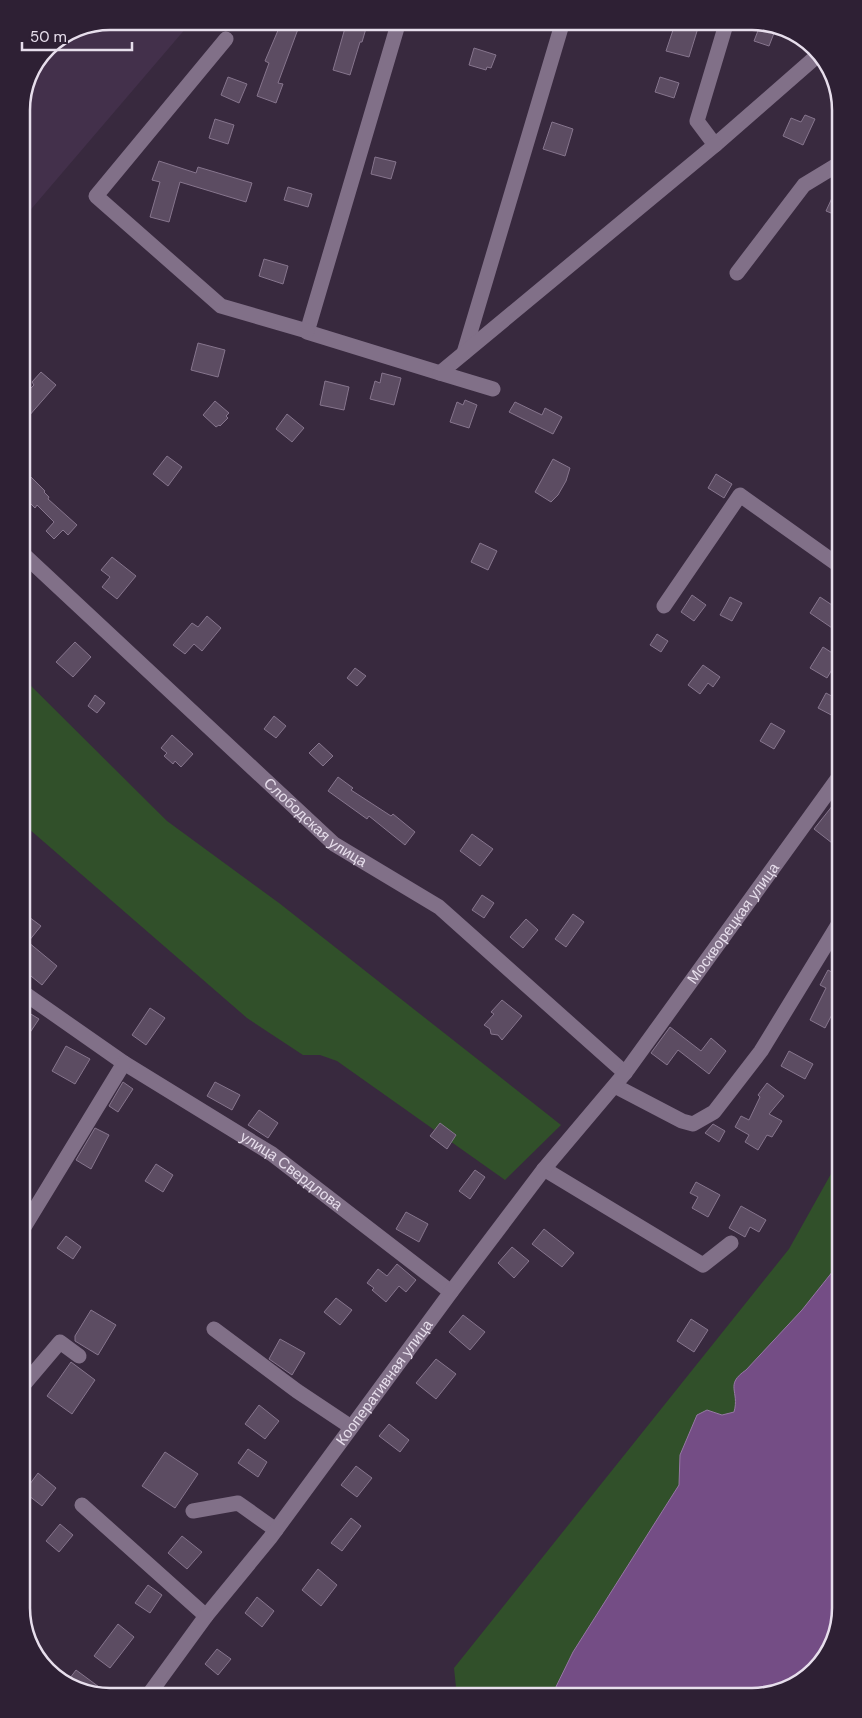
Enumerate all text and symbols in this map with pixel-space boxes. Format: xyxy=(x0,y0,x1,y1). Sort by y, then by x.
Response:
scale bar xyxy=(22,20,132,52)
text: 50 m xyxy=(30,27,67,47)
street label: Слободская улица xyxy=(259,773,371,872)
street label: Москворецкая улица xyxy=(683,858,784,988)
street label: улица Свердлова xyxy=(236,1127,347,1215)
street label: Кооперативная улица xyxy=(331,1315,438,1450)

